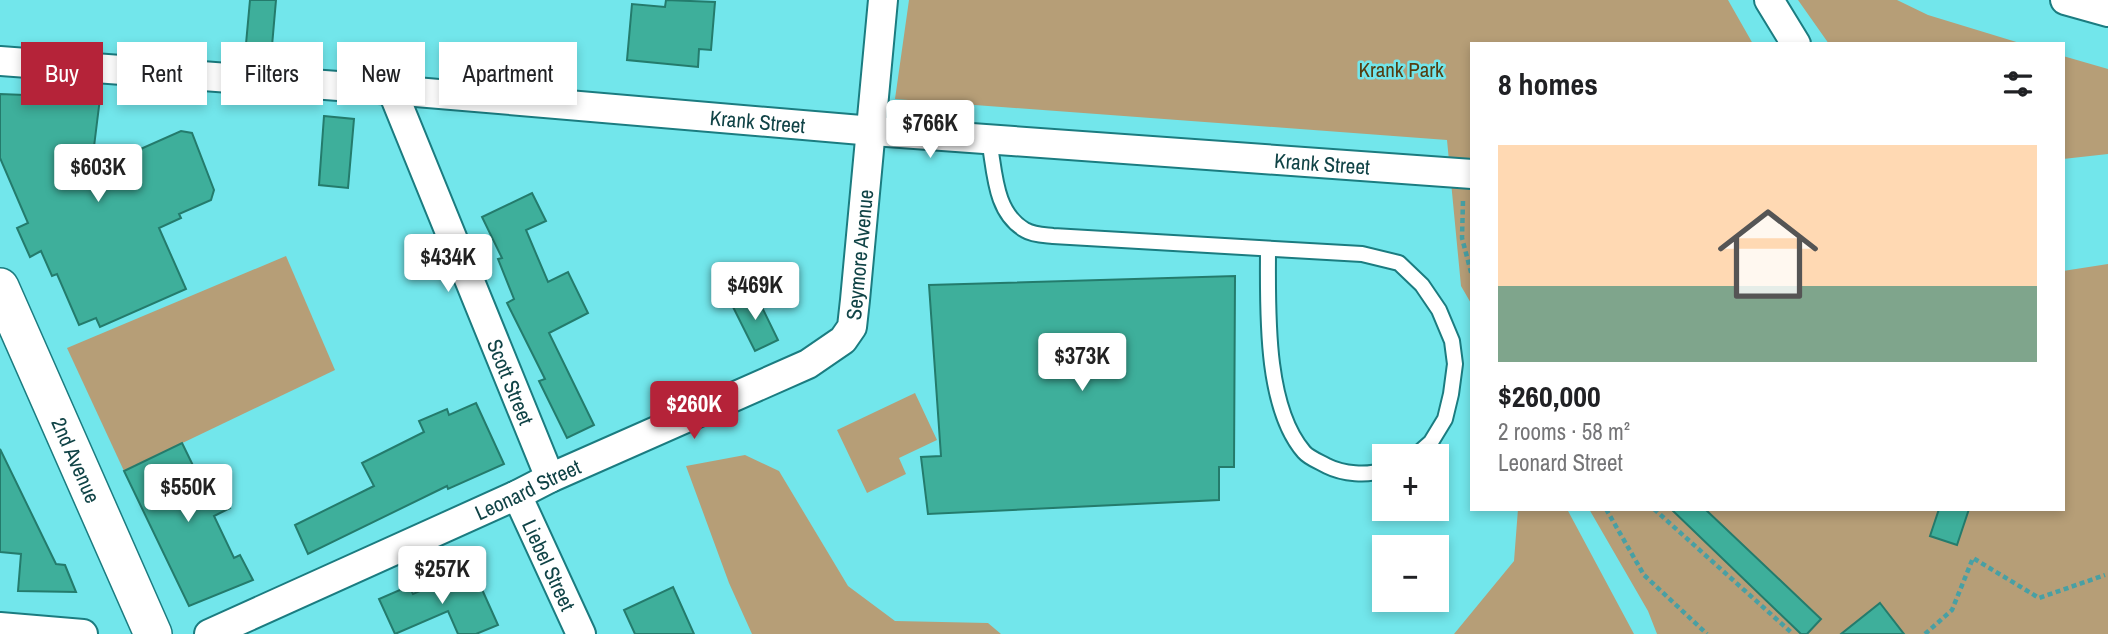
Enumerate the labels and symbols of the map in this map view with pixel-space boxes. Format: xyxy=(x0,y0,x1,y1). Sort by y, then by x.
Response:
park label: Krank Park xyxy=(1358,55,1444,84)
pin: $766K xyxy=(881,100,979,160)
street label: Krank Street xyxy=(709,103,807,140)
pin: $603K xyxy=(49,144,147,204)
street label: Krank Street xyxy=(1273,145,1371,181)
street label: Seymore Avenue xyxy=(838,188,880,321)
pin: $434K xyxy=(399,234,497,294)
pin: $469K xyxy=(706,262,804,322)
pin: $373K xyxy=(1033,334,1131,393)
street label: Scott Street xyxy=(480,335,541,429)
pin: $260K xyxy=(645,382,743,441)
street label: 2nd Avenue xyxy=(45,413,108,507)
street label: Leonard Street xyxy=(470,452,585,527)
pin: $550K xyxy=(139,464,237,524)
street label: Liebel Street xyxy=(516,514,583,616)
pin: $257K xyxy=(393,546,491,606)

